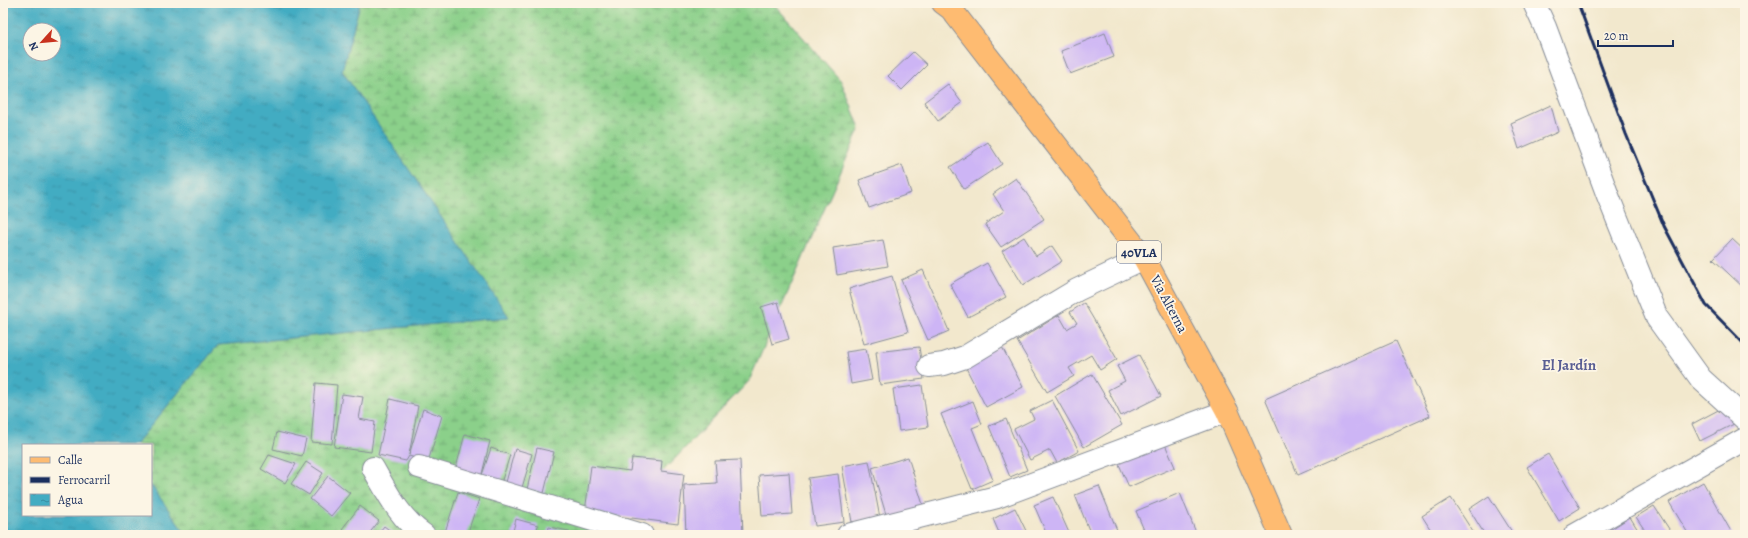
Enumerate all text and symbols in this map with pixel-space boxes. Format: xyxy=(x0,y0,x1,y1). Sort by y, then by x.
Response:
north arrow xyxy=(22,22,62,62)
scale bar xyxy=(1598,22,1673,48)
text: 20 m xyxy=(1604,28,1628,44)
text: N xyxy=(25,39,42,53)
road number: 40VLA xyxy=(1117,241,1161,263)
street label: Via Alterna xyxy=(1145,271,1192,337)
district label: El Jardín xyxy=(1542,355,1597,375)
legend xyxy=(22,444,152,516)
text: Calle xyxy=(58,452,82,468)
text: Ferrocarril xyxy=(58,472,110,488)
text: Agua xyxy=(57,492,84,508)

